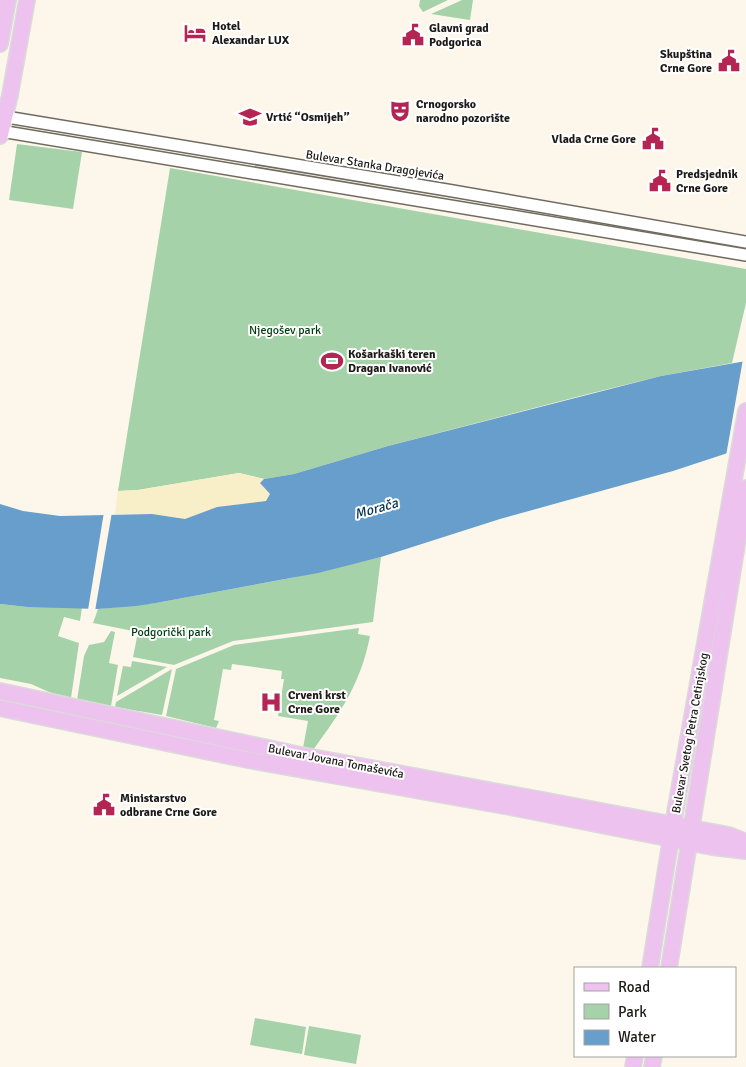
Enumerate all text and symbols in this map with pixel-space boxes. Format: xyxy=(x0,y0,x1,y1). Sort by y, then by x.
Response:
place label: Hotel Alexandar LUX xyxy=(212,19,290,48)
hotel icon: Hotel Alexandar LUX xyxy=(182,20,208,46)
place label: Glavni grad Podgorica xyxy=(429,21,489,50)
public building icon: Glavni grad Podgorica xyxy=(400,22,426,48)
place label: Skupština Crne Gore xyxy=(660,47,712,76)
public building icon: Skupština Crne Gore xyxy=(716,48,742,74)
place label: Crnogorsko narodno pozorište xyxy=(416,97,510,126)
theatre icon: Crnogorsko narodno pozorište xyxy=(387,98,413,124)
school or university icon: Vrtić “Osmijeh” xyxy=(237,104,263,130)
place label: Vrtić “Osmijeh” xyxy=(266,110,349,125)
public building icon: Vlada Crne Gore xyxy=(640,126,666,152)
place label: Vlada Crne Gore xyxy=(552,132,636,147)
street label: Bulevar Stanka Dragojevića xyxy=(305,147,445,184)
place label: Predsjednik Crne Gore xyxy=(676,167,739,196)
public building icon: Predsjednik Crne Gore xyxy=(647,168,673,194)
park label: Njegošev park xyxy=(249,323,321,338)
place label: Košarkaški teren Dragan Ivanović xyxy=(348,347,436,376)
sports icon: Košarkaški teren Dragan Ivanović xyxy=(319,348,345,374)
water label: Morača xyxy=(352,494,401,523)
park label: Podgorički park xyxy=(131,625,211,640)
street label: Bulevar Svetog Petra Cetinjskog xyxy=(669,652,712,814)
place label: Crveni krst Crne Gore xyxy=(288,688,346,717)
hospital icon: Crveni krst Crne Gore xyxy=(258,689,284,715)
street label: Bulevar Jovana Tomaševića xyxy=(267,741,405,782)
place label: Ministarstvo odbrane Crne Gore xyxy=(120,791,217,820)
public building icon: Ministarstvo odbrane Crne Gore xyxy=(91,792,117,818)
legend xyxy=(574,967,736,1057)
text: Road xyxy=(618,978,650,996)
text: Park xyxy=(618,1003,647,1021)
text: Water xyxy=(618,1028,656,1046)

